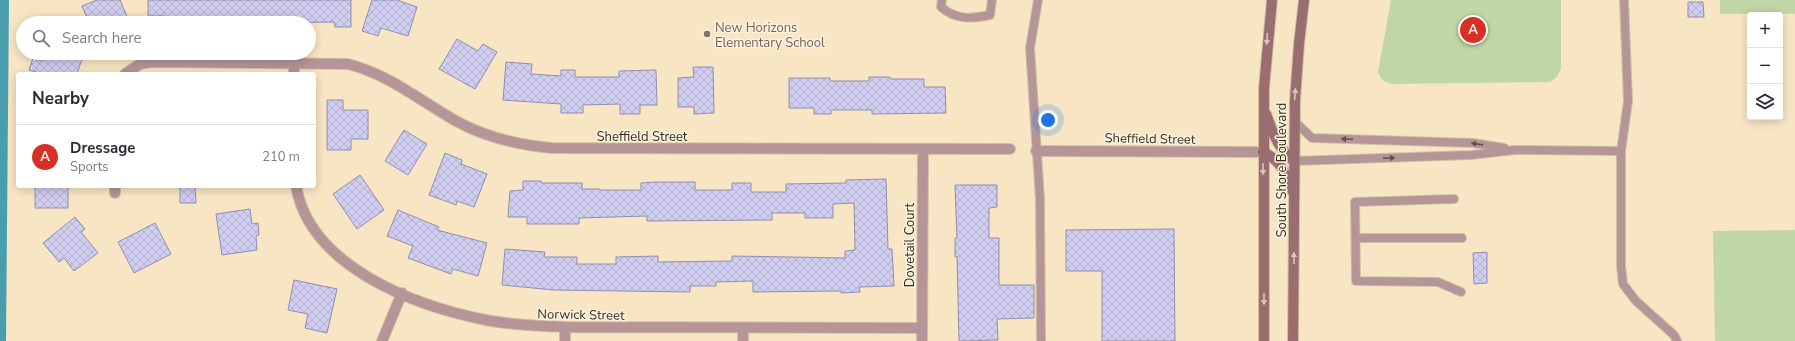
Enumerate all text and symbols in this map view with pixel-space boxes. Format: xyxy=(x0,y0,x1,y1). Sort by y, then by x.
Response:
map controls xyxy=(1747,12,1783,120)
button: + xyxy=(1747,12,1783,48)
pin: A xyxy=(1460,15,1486,45)
search box xyxy=(16,16,316,60)
place label: New Horizons Elementary School xyxy=(715,19,825,52)
icon: search xyxy=(30,27,52,49)
text: Search here xyxy=(62,28,142,48)
marker: New Horizons Elementary School xyxy=(702,29,712,39)
one-way arrow xyxy=(1264,33,1271,45)
button: − xyxy=(1747,48,1783,84)
button: layers xyxy=(1747,84,1783,120)
text: Nearby xyxy=(32,87,89,110)
one-way arrow xyxy=(1292,88,1299,100)
street label: South Shore Boulevard xyxy=(1273,103,1291,237)
your location xyxy=(1038,110,1058,130)
street label: Sheffield Street xyxy=(597,128,688,146)
street label: Sheffield Street xyxy=(1104,129,1196,149)
one-way arrow xyxy=(1340,136,1353,142)
text: Dressage xyxy=(70,138,135,158)
one-way arrow xyxy=(1471,141,1483,147)
text: A xyxy=(40,148,50,166)
text: 210 m xyxy=(262,148,300,166)
one-way arrow xyxy=(1383,155,1396,161)
text: Sports xyxy=(70,158,109,176)
one-way arrow xyxy=(1260,163,1266,176)
street label: Dovetail Court xyxy=(901,202,919,287)
one-way arrow xyxy=(1291,251,1297,264)
one-way arrow xyxy=(1261,293,1267,306)
street label: Norwick Street xyxy=(537,305,625,325)

